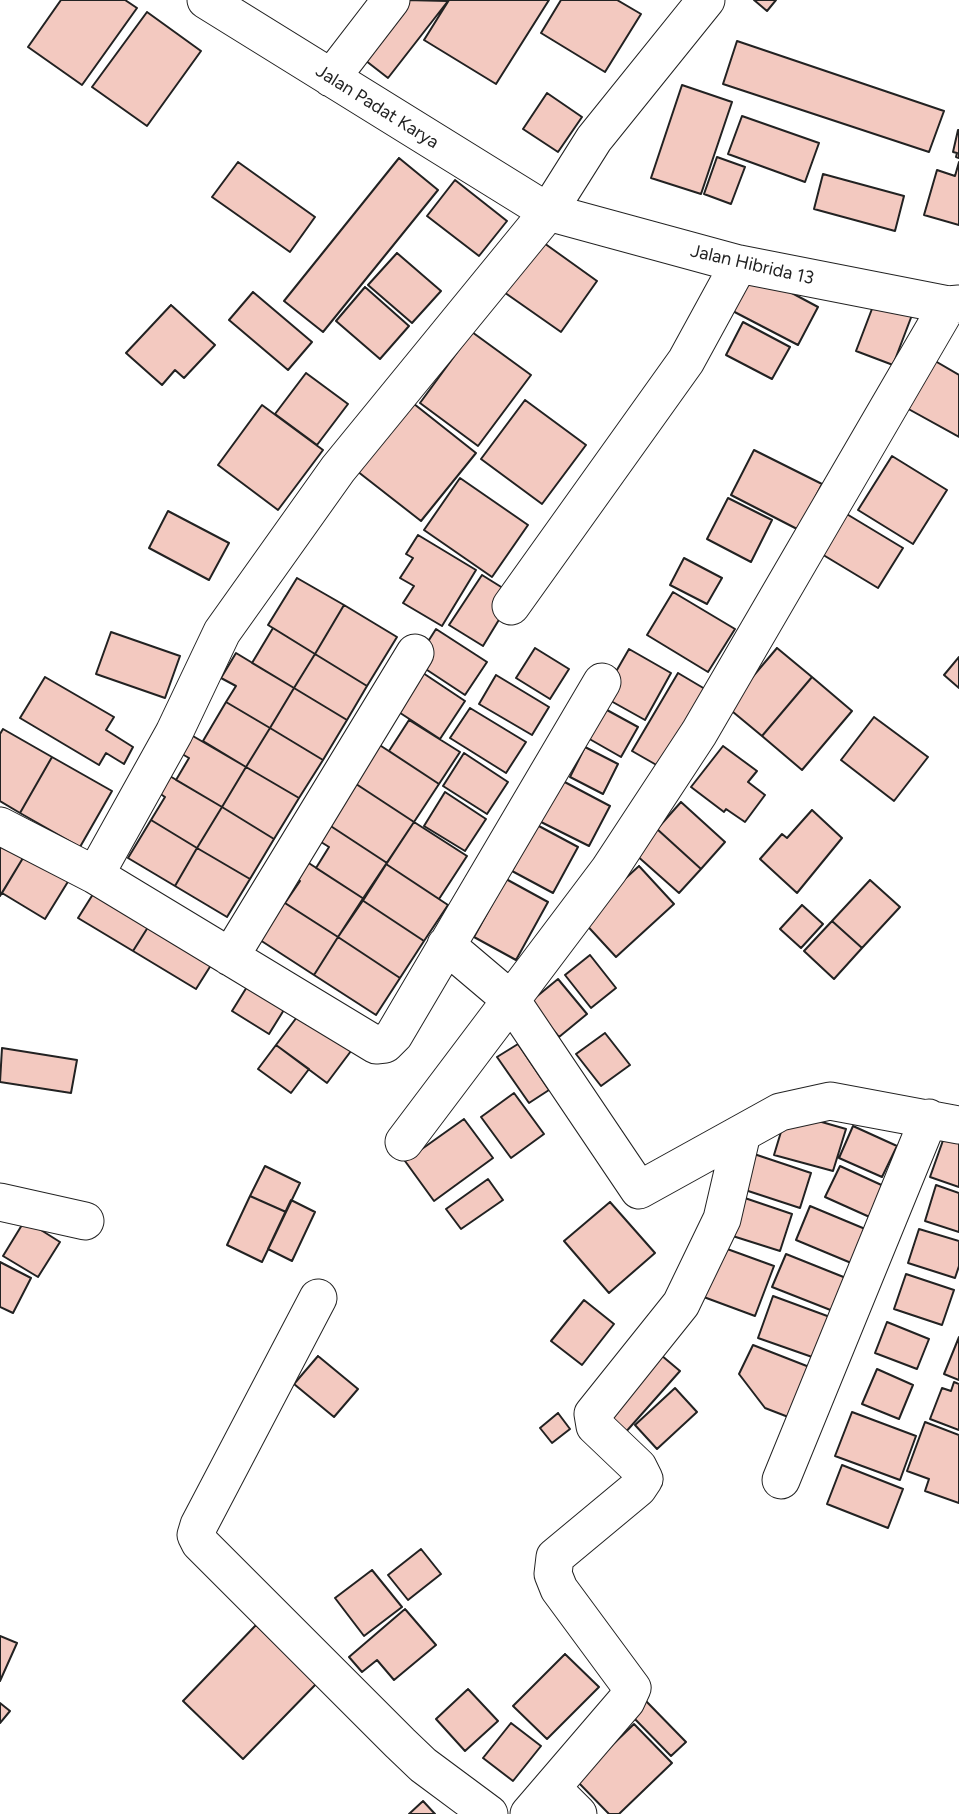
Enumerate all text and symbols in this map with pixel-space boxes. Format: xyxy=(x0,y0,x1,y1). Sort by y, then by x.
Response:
street label: Jalan Padat Karya xyxy=(311,60,443,154)
street label: Jalan Hibrida 13 xyxy=(688,240,816,290)

